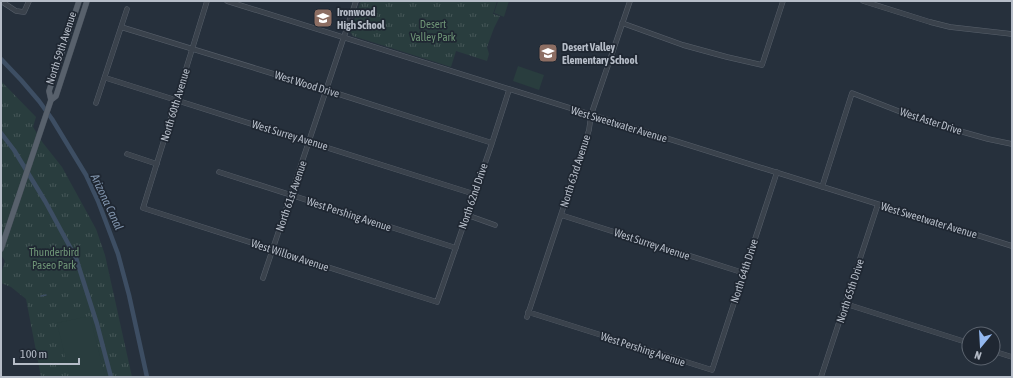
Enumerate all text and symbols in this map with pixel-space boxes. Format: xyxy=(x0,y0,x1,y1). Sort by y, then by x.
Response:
place label: Ironwood High School xyxy=(337,6,386,31)
school or university icon: Ironwood High School xyxy=(312,7,334,29)
street label: North 59th Avenue xyxy=(44,10,78,86)
park label: Desert Valley Park xyxy=(410,18,456,43)
place label: Desert Valley Elementary School xyxy=(562,41,639,66)
school or university icon: Desert Valley Elementary School xyxy=(537,42,559,64)
street label: North 60th Avenue xyxy=(158,67,192,143)
street label: West Wood Drive xyxy=(273,68,341,100)
street label: West Sweetwater Avenue xyxy=(569,104,669,144)
street label: West Aster Drive xyxy=(898,105,964,137)
street label: West Surrey Avenue xyxy=(250,118,330,152)
street label: North 63rd Avenue xyxy=(558,133,592,209)
street label: North 61st Avenue xyxy=(273,159,309,233)
street label: North 62nd Drive xyxy=(456,162,490,230)
water label: Arizona Canal xyxy=(87,171,126,232)
street label: West Pershing Avenue xyxy=(305,195,393,233)
street label: West Sweetwater Avenue xyxy=(879,200,979,240)
street label: West Surrey Avenue xyxy=(613,226,691,262)
street label: West Willow Avenue xyxy=(250,237,330,273)
street label: North 64th Drive xyxy=(728,238,760,304)
park label: Thunderbird Paseo Park xyxy=(29,246,79,271)
street label: North 65th Drive xyxy=(834,258,866,324)
north arrow xyxy=(961,326,1001,366)
street label: West Pershing Avenue xyxy=(599,330,687,368)
scale bar xyxy=(14,340,79,366)
text: 100 m xyxy=(20,347,47,361)
text: N xyxy=(973,349,983,362)

